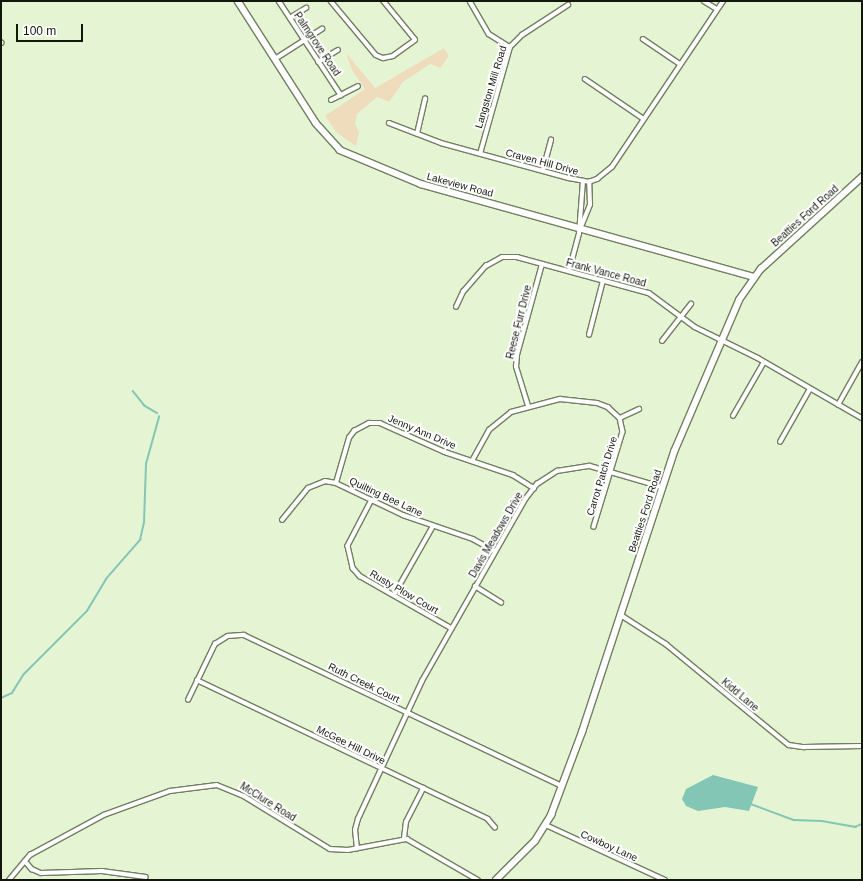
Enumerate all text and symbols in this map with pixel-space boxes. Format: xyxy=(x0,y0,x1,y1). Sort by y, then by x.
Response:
street label: Palmgrove Road xyxy=(291,10,343,78)
scale bar xyxy=(18,16,85,42)
text: 100 m xyxy=(23,24,56,38)
street label: Langston Mill Road xyxy=(473,44,509,130)
street label: Craven Hill Drive xyxy=(504,146,580,178)
street label: Lakeview Road xyxy=(425,170,495,200)
street label: Beatties Ford Road xyxy=(769,183,841,249)
street label: Frank Vance Road xyxy=(565,257,647,289)
street label: Reese Furr Drive xyxy=(504,284,534,360)
street label: Jenny Ann Drive xyxy=(386,412,458,452)
street label: Carrot Patch Drive xyxy=(584,435,620,517)
street label: Beatties Ford Road xyxy=(626,468,664,554)
street label: Quilting Bee Lane xyxy=(347,475,425,519)
street label: Davis Meadows Drive xyxy=(467,490,525,580)
street label: Rusty Plow Court xyxy=(368,567,440,617)
street label: Ruth Creek Court xyxy=(326,661,402,705)
street label: Kidd Lane xyxy=(719,676,761,714)
street label: McGee Hill Drive xyxy=(315,723,387,767)
street label: McClure Road xyxy=(238,780,298,824)
street label: Cowboy Lane xyxy=(579,828,639,864)

